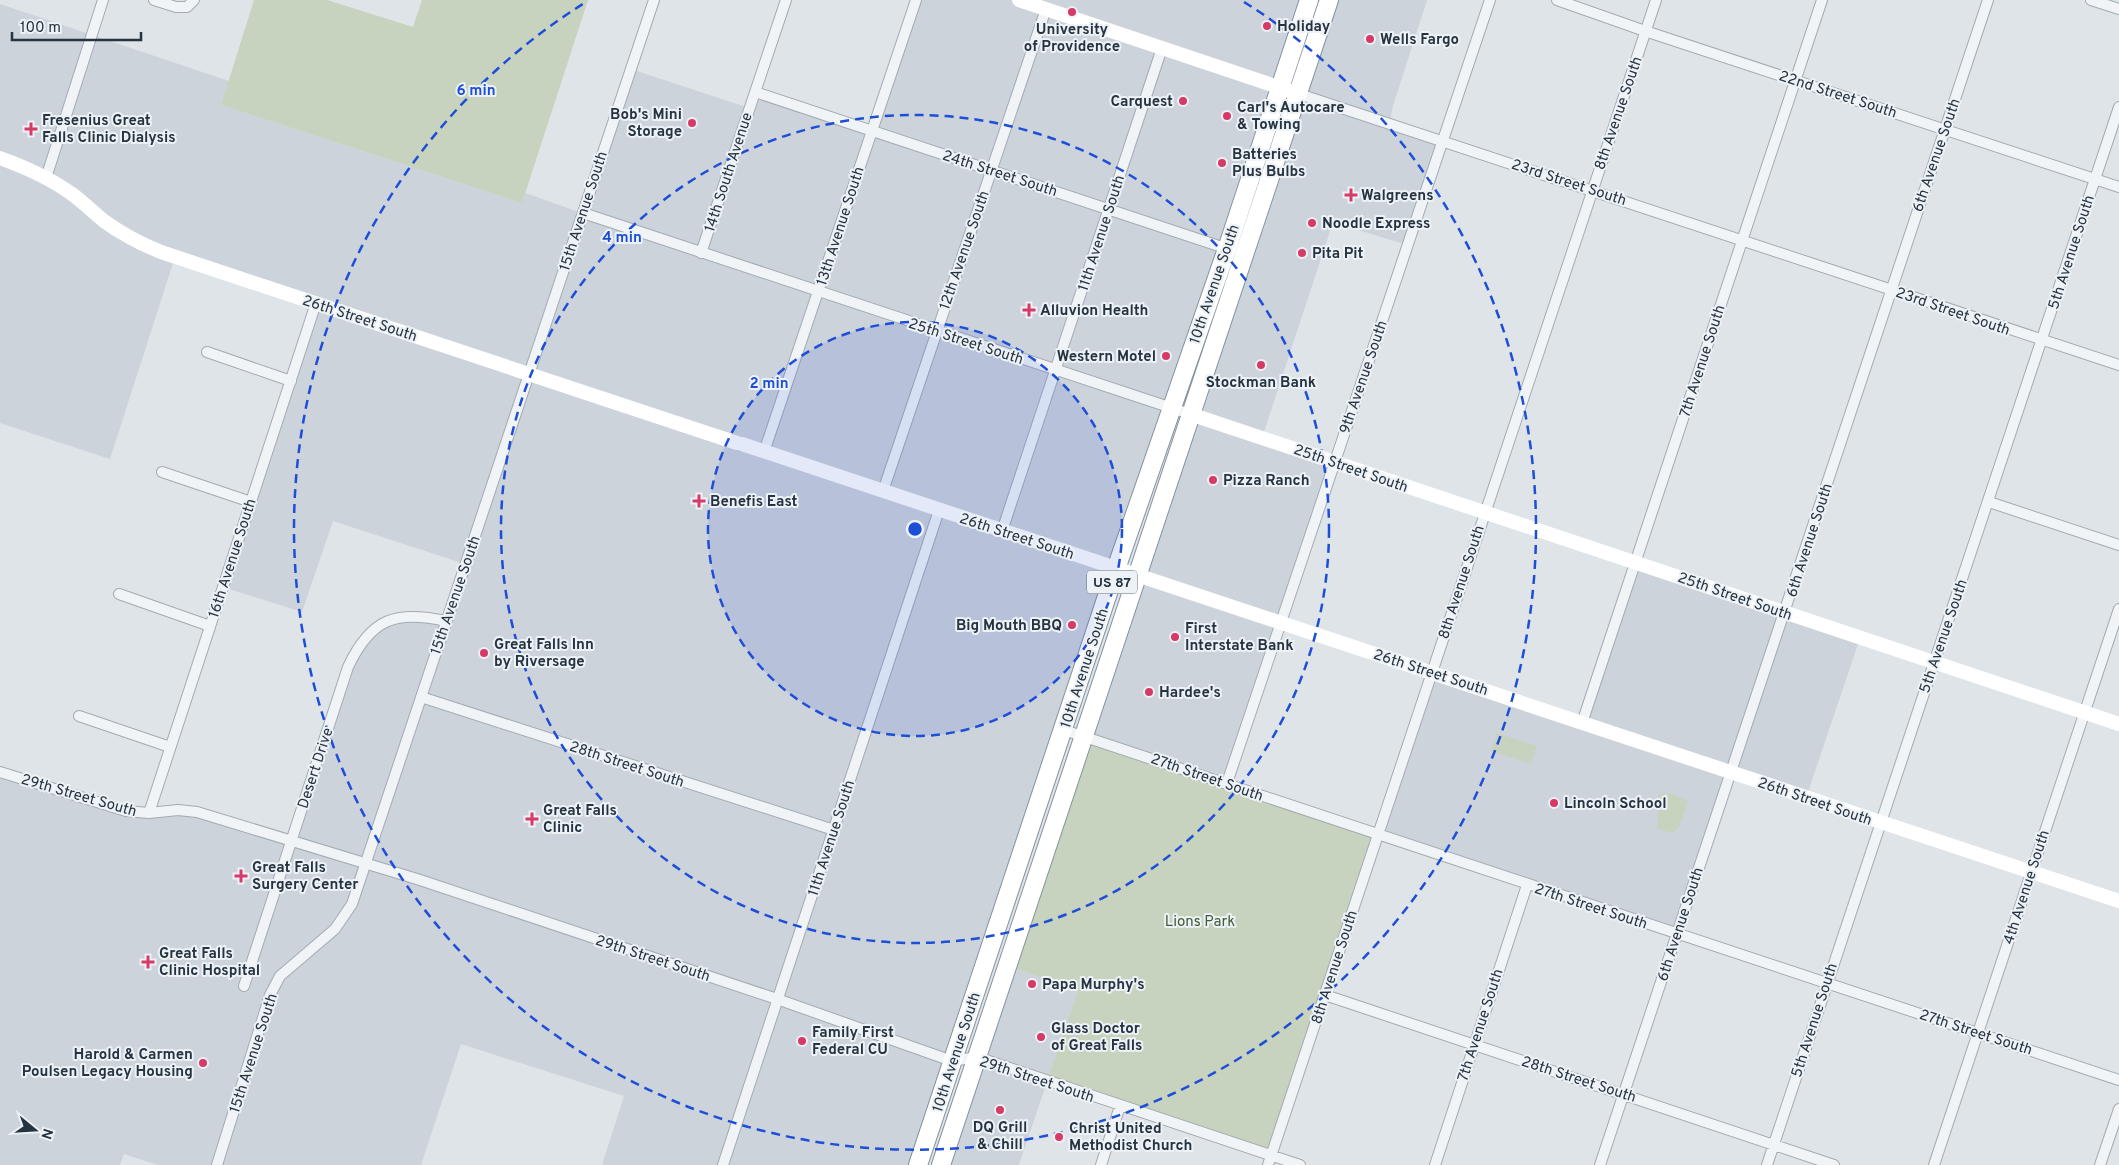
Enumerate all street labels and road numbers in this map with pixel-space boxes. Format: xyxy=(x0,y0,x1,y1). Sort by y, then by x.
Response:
street label: 8th Avenue South xyxy=(1591,54,1648,173)
street label: 22nd Street South xyxy=(1776,67,1899,123)
street label: 6th Avenue South xyxy=(1909,96,1966,215)
street label: 14th South Avenue xyxy=(701,110,758,235)
street label: 24th Street South xyxy=(940,147,1059,202)
street label: 15th Avenue South xyxy=(556,149,613,274)
street label: 23rd Street South xyxy=(1509,156,1628,211)
street label: 13th Avenue South xyxy=(813,165,870,288)
street label: 11th Avenue South xyxy=(1075,173,1130,294)
street label: 12th Avenue South xyxy=(936,189,995,312)
street label: 5th Avenue South xyxy=(2045,193,2100,312)
street label: 10th Avenue South xyxy=(1186,222,1245,347)
street label: 23rd Street South xyxy=(1893,284,2012,341)
street label: 26th Street South xyxy=(300,292,419,347)
street label: 7th Avenue South xyxy=(1676,303,1731,420)
street label: 25th Street South xyxy=(906,315,1026,370)
street label: 9th Avenue South xyxy=(1336,318,1393,437)
street label: 25th Street South xyxy=(1291,441,1410,498)
street label: 6th Avenue South xyxy=(1783,481,1838,600)
street label: 16th Avenue South xyxy=(205,496,262,621)
street label: 26th Street South xyxy=(957,510,1076,565)
street label: 8th Avenue South xyxy=(1435,523,1490,642)
street label: 15th Avenue South xyxy=(427,533,486,658)
street label: 25th Street South xyxy=(1675,569,1794,626)
road number: US 87 xyxy=(1087,570,1137,594)
street label: 5th Avenue South xyxy=(1916,577,1973,696)
street label: 10th Avenue South xyxy=(1057,606,1114,731)
street label: 26th Street South xyxy=(1371,646,1490,701)
street label: Desert Drive xyxy=(294,726,338,811)
street label: 28th Street South xyxy=(567,738,686,793)
street label: 27th Street South xyxy=(1148,750,1265,807)
street label: 29th Street South xyxy=(18,771,139,822)
street label: 26th Street South xyxy=(1755,774,1874,831)
street label: 11th Avenue South xyxy=(805,778,860,899)
street label: 4th Avenue South xyxy=(2000,828,2055,947)
street label: 6th Avenue South xyxy=(1654,865,1709,984)
street label: 27th Street South xyxy=(1532,880,1650,935)
street label: 8th Avenue South xyxy=(1308,908,1363,1027)
street label: 29th Street South xyxy=(593,932,712,987)
street label: 5th Avenue South xyxy=(1788,961,1843,1080)
street label: 7th Avenue South xyxy=(1454,967,1509,1084)
street label: 10th Avenue South xyxy=(929,990,986,1115)
street label: 15th Avenue South xyxy=(226,991,283,1116)
street label: 27th Street South xyxy=(1917,1006,2035,1061)
street label: 29th Street South xyxy=(977,1053,1096,1108)
street label: 28th Street South xyxy=(1519,1053,1638,1108)

